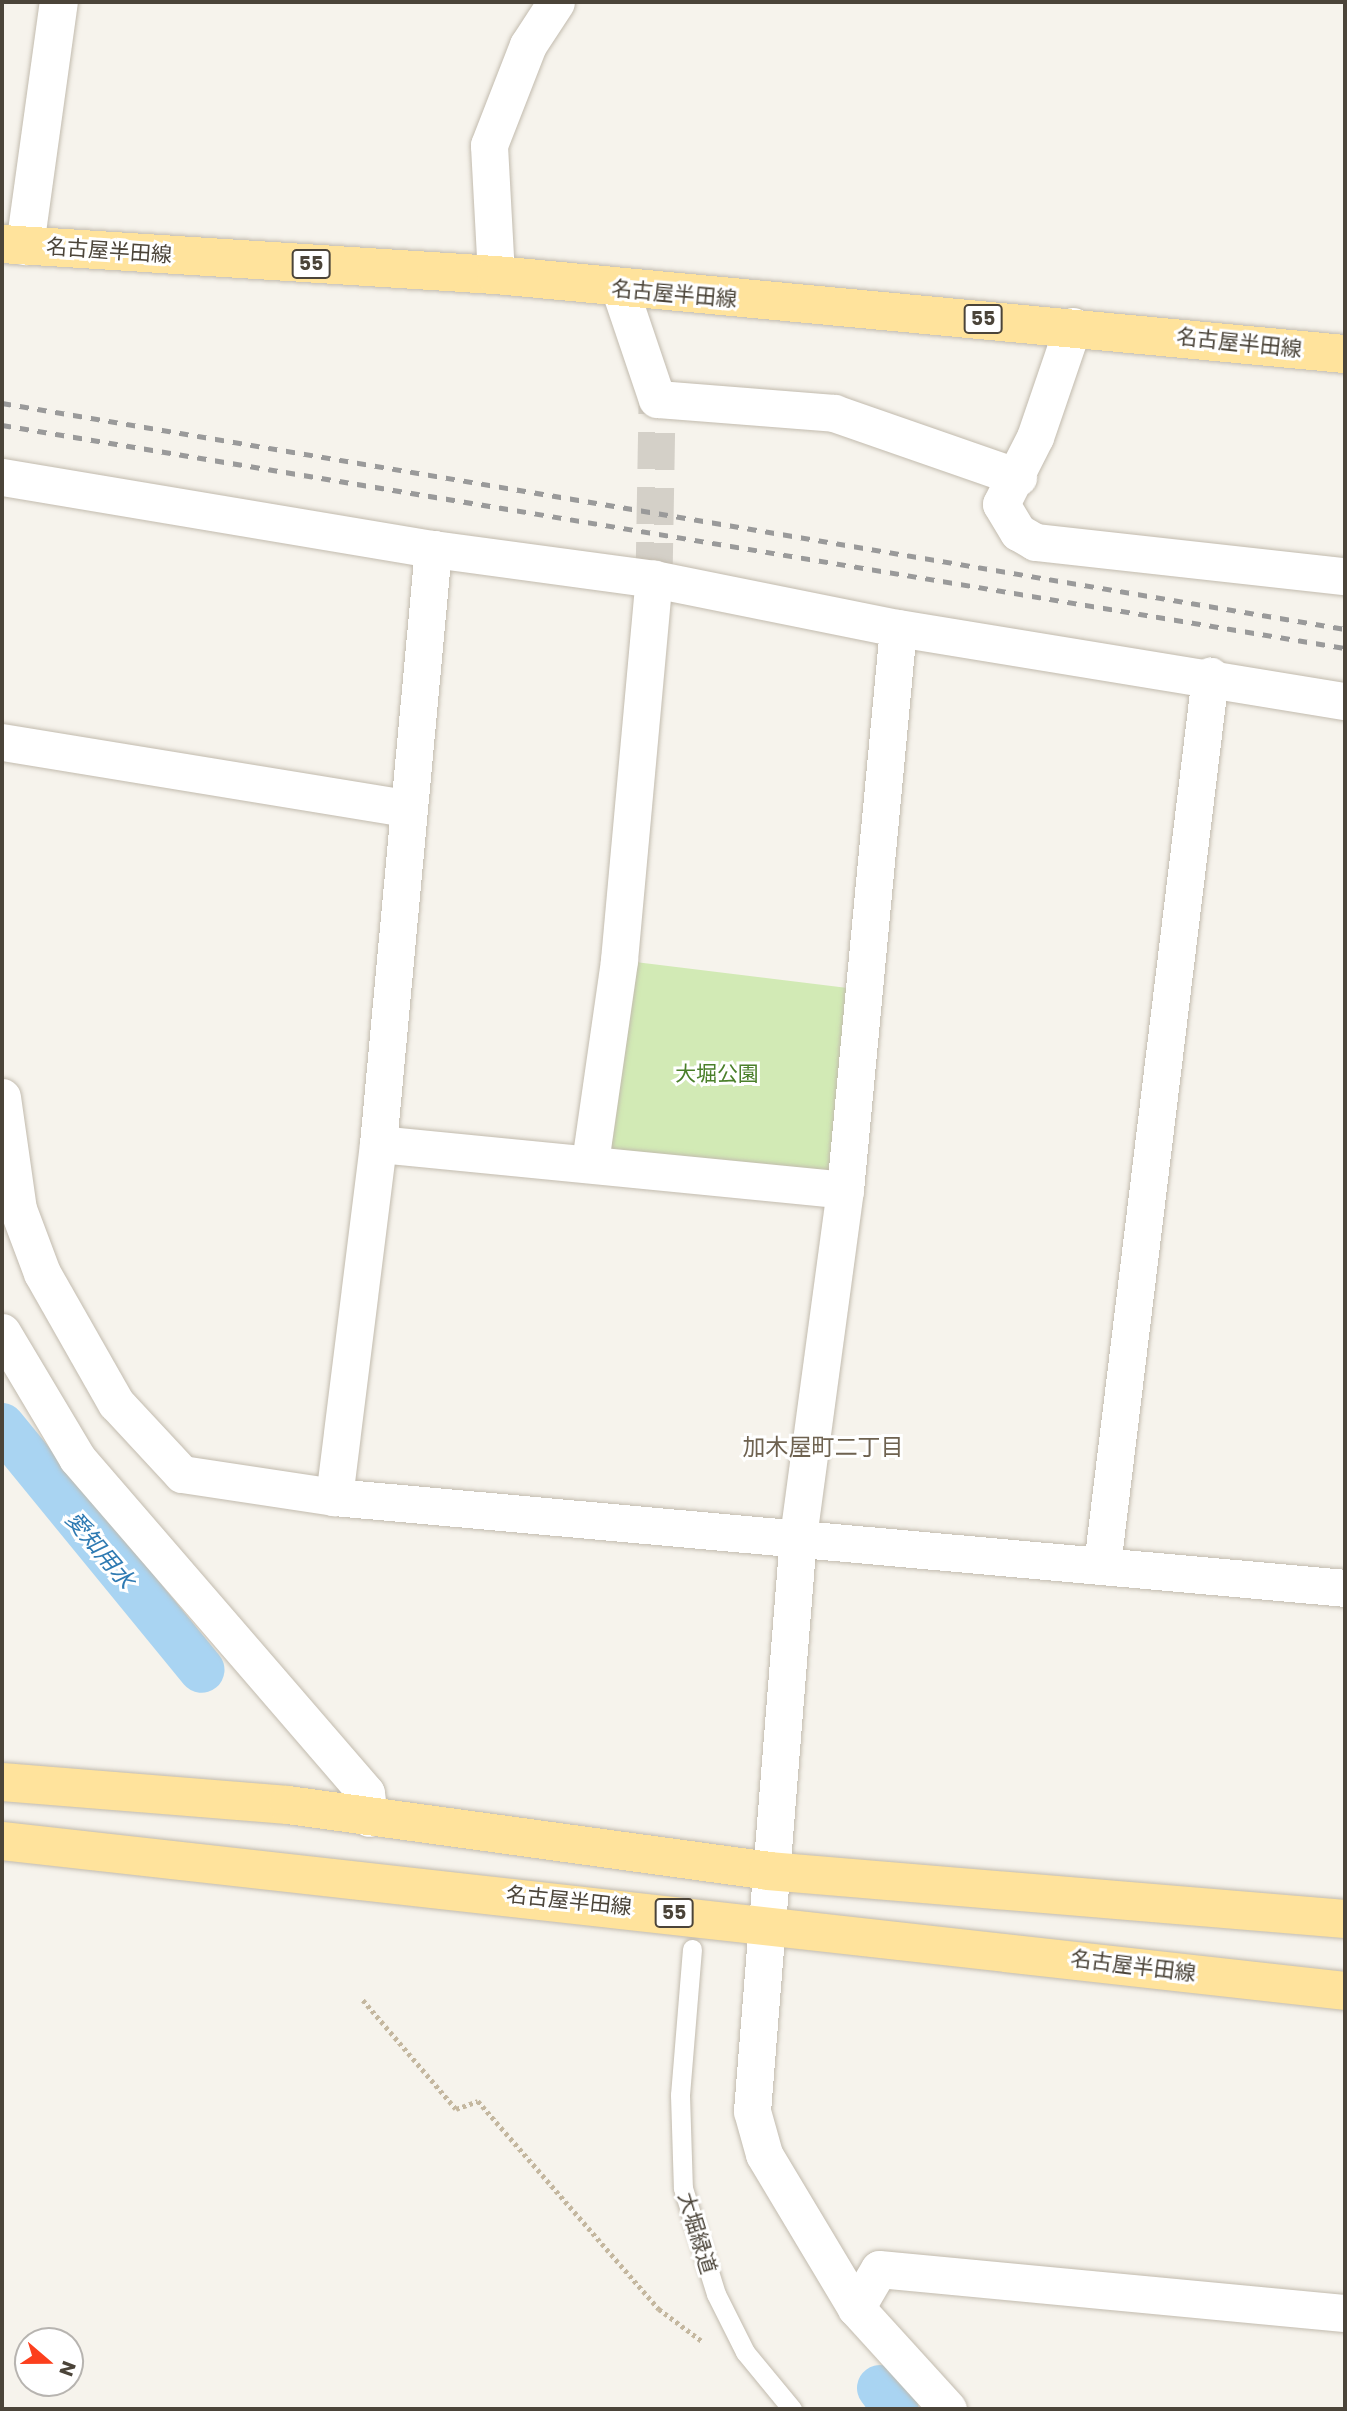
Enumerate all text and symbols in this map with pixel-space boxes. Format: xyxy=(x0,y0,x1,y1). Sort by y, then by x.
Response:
street label: 名古屋半田線 xyxy=(45,234,173,268)
road number: 55 xyxy=(290,248,332,280)
street label: 名古屋半田線 xyxy=(610,276,738,312)
road number: 55 xyxy=(962,304,1004,334)
street label: 名古屋半田線 xyxy=(1175,324,1303,362)
park label: 大堀公園 xyxy=(675,1061,759,1087)
district label: 加木屋町二丁目 xyxy=(743,1433,903,1461)
water label: 愛知用水 xyxy=(60,1506,140,1594)
street label: 名古屋半田線 xyxy=(505,1882,633,1920)
road number: 55 xyxy=(653,1898,695,1928)
street label: 名古屋半田線 xyxy=(1069,1946,1197,1986)
street label: 大堀緑道 xyxy=(673,2189,721,2277)
north arrow xyxy=(14,2327,84,2397)
text: N xyxy=(52,2357,82,2380)

